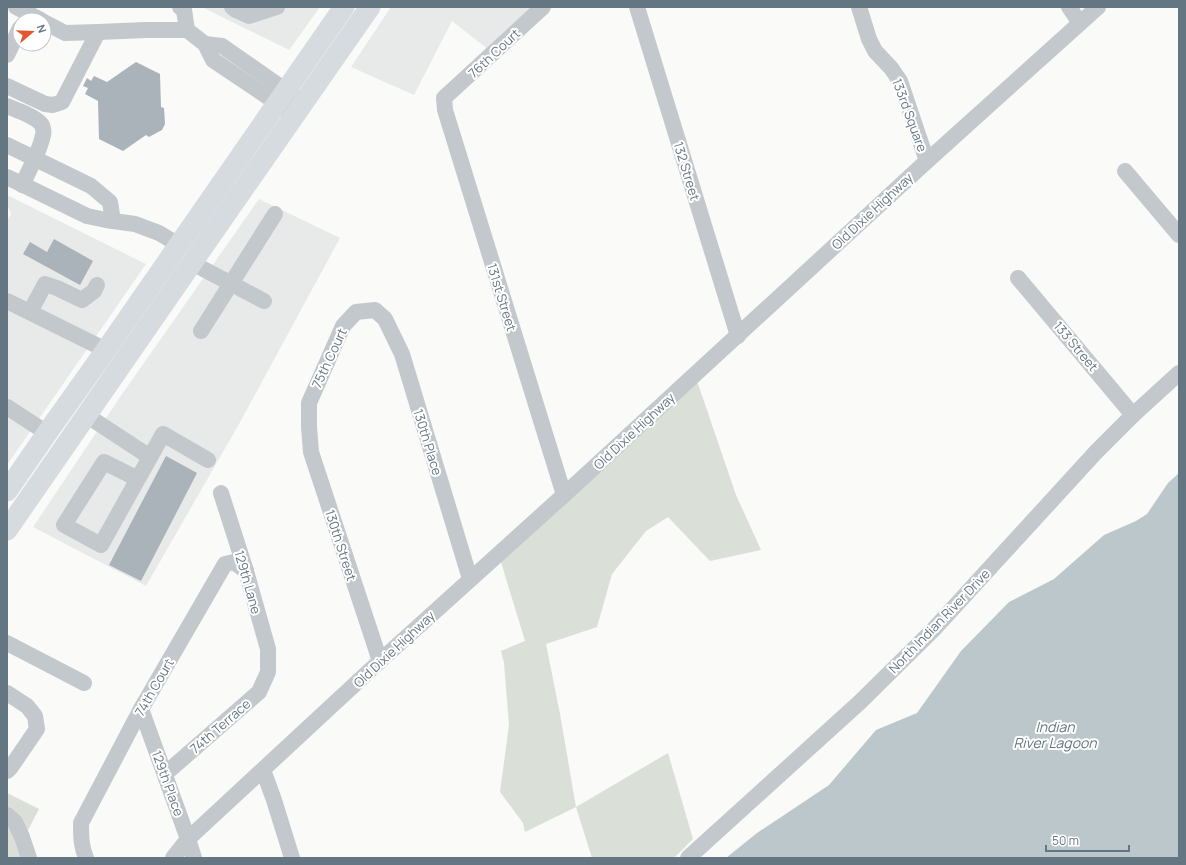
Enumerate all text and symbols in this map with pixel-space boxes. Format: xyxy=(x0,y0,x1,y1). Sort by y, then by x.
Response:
north arrow xyxy=(12,12,52,52)
text: N xyxy=(34,22,50,35)
street label: 76th Court xyxy=(464,24,524,82)
street label: 133rd Square xyxy=(888,76,932,155)
street label: 132 Street xyxy=(670,139,704,203)
street label: Old Dixie Highway xyxy=(827,168,917,253)
street label: 131st Street xyxy=(483,261,521,333)
street label: 133 Street xyxy=(1050,317,1102,375)
street label: 75th Court xyxy=(307,325,351,391)
street label: Old Dixie Highway xyxy=(589,388,679,473)
street label: 130th Place xyxy=(409,407,447,478)
street label: 130th Street xyxy=(321,507,361,583)
street label: 129th Lane xyxy=(230,548,266,616)
street label: North Indian River Drive xyxy=(884,565,994,677)
street label: Old Dixie Highway xyxy=(349,606,439,691)
street label: 74th Court xyxy=(130,655,178,719)
street label: 74th Terrace xyxy=(186,695,254,757)
water label: Indian River Lagoon xyxy=(1013,717,1097,752)
street label: 129th Place xyxy=(148,748,188,819)
scale bar xyxy=(1046,827,1129,853)
text: 50 m xyxy=(1052,832,1079,849)

